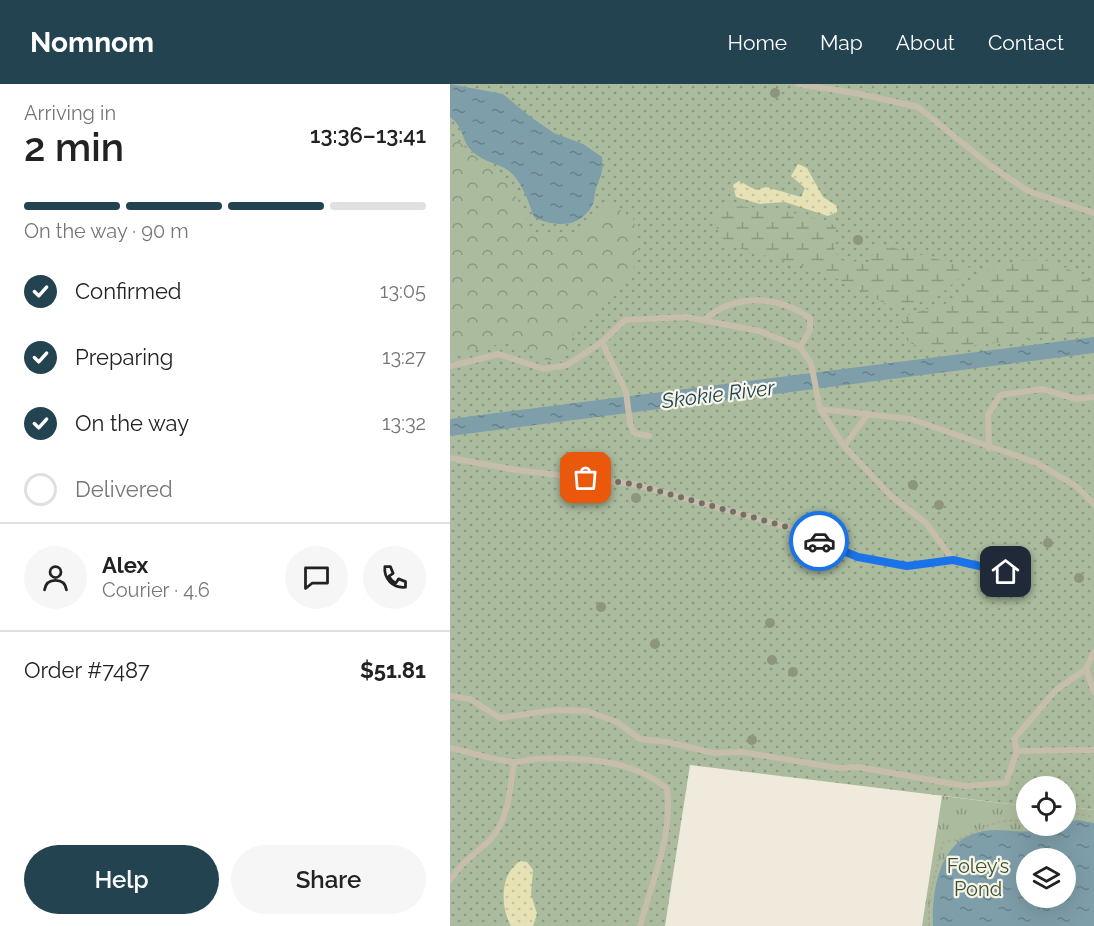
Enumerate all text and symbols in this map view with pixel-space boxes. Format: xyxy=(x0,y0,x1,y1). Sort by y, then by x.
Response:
text: Nomnom xyxy=(30,26,154,59)
text: Home xyxy=(728,30,787,55)
text: Map xyxy=(820,30,863,55)
text: About xyxy=(896,30,955,55)
text: Contact xyxy=(988,30,1064,55)
text: Arriving in xyxy=(24,101,116,125)
text: 13:36–13:41 xyxy=(310,122,426,148)
text: 2 min xyxy=(24,124,124,170)
text: On the way · 90 m xyxy=(24,219,189,243)
icon: check xyxy=(24,275,57,308)
text: Confirmed xyxy=(75,278,182,304)
text: 13:05 xyxy=(380,279,426,303)
icon: check xyxy=(24,341,57,374)
text: Preparing xyxy=(75,344,173,370)
text: 13:27 xyxy=(382,345,426,369)
water label: Skokie River xyxy=(659,375,777,413)
icon: check xyxy=(24,407,57,440)
text: On the way xyxy=(75,410,189,436)
text: 13:32 xyxy=(382,411,426,435)
pin xyxy=(560,452,611,503)
icon: bag xyxy=(569,461,602,494)
text: Delivered xyxy=(75,476,173,502)
courier xyxy=(789,511,849,571)
icon: car xyxy=(803,525,836,558)
button: person xyxy=(24,546,87,609)
button: chat xyxy=(285,546,348,609)
button: phone xyxy=(363,546,426,609)
pin xyxy=(980,546,1031,597)
text: Alex xyxy=(102,552,148,578)
icon: home xyxy=(989,555,1022,588)
text: Courier · 4.6 xyxy=(102,578,210,602)
text: Order #7487 xyxy=(24,657,150,683)
text: $51.81 xyxy=(360,657,426,683)
map controls xyxy=(1016,776,1076,908)
button: locate xyxy=(1016,776,1076,836)
button: Help xyxy=(24,845,219,914)
button: Share xyxy=(231,845,426,914)
button: layers xyxy=(1016,848,1076,908)
park label: Foley’s Pond xyxy=(947,854,1009,901)

